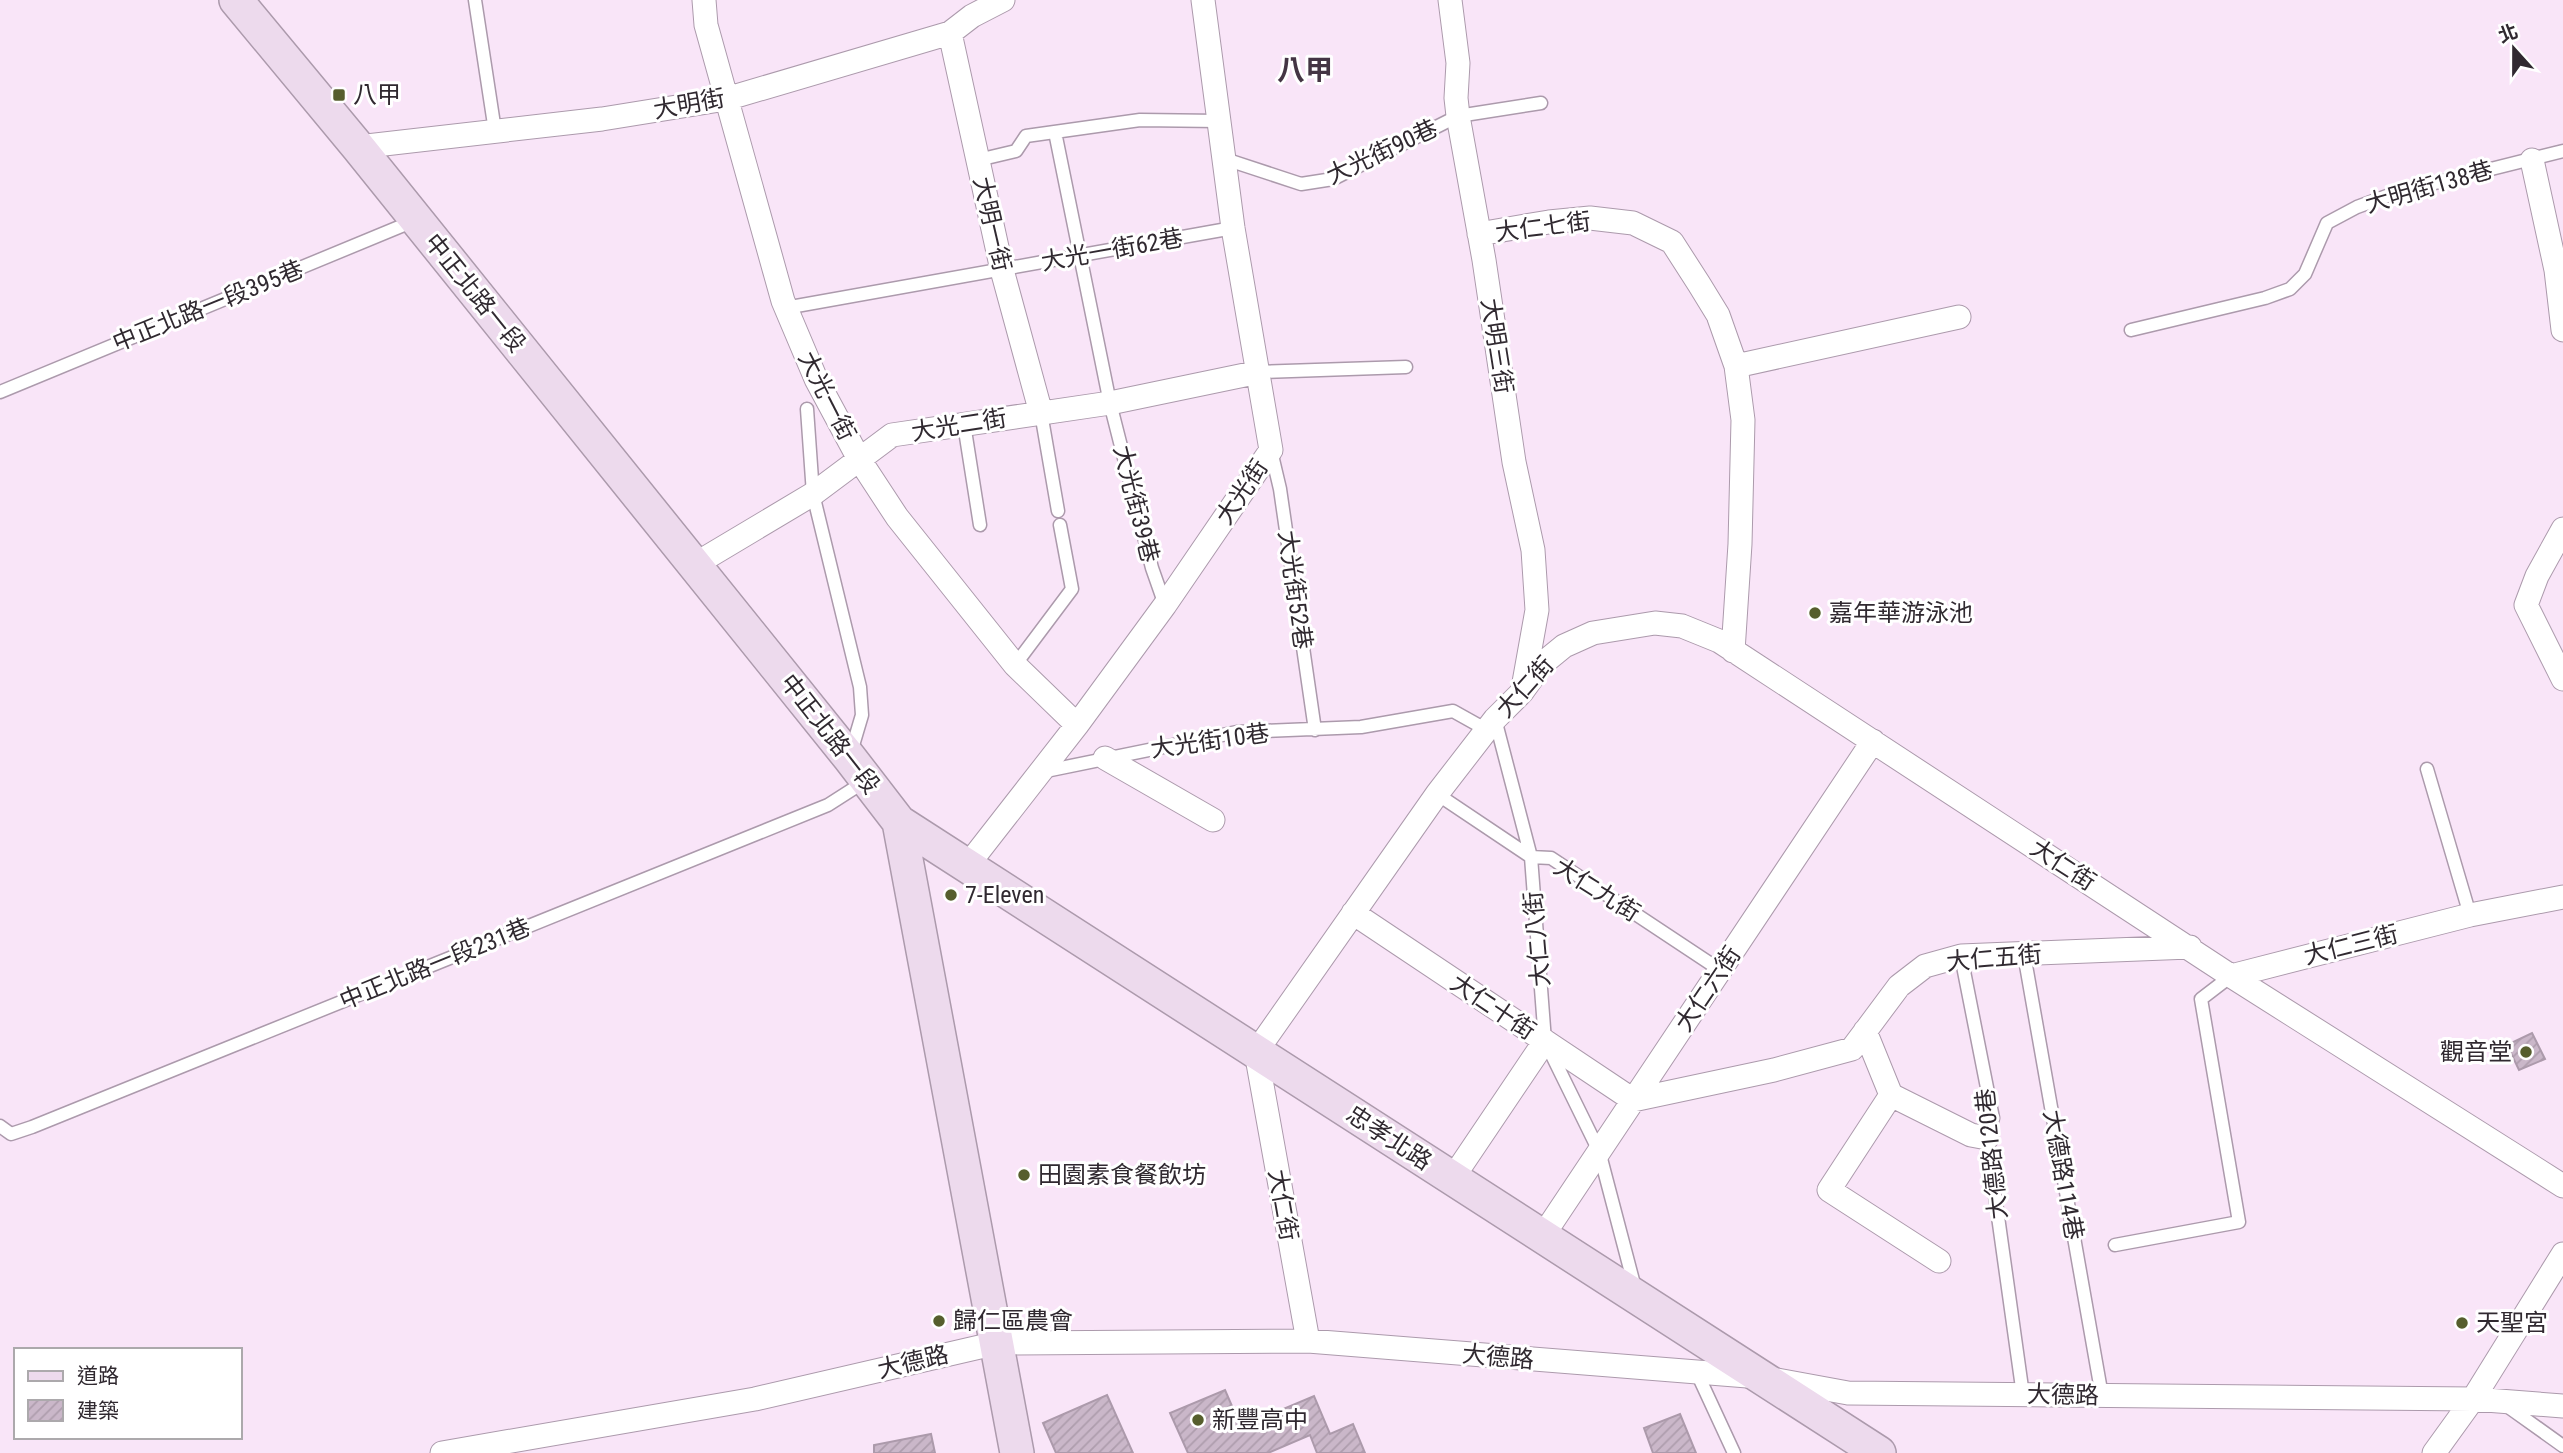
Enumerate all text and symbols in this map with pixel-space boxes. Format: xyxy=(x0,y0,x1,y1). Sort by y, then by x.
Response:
north arrow xyxy=(2479,14,2549,84)
text: 北 xyxy=(2495,19,2521,48)
district label: 八甲 xyxy=(1277,54,1333,87)
place label: 八甲 xyxy=(353,81,401,109)
street label: 大明街 xyxy=(651,84,727,124)
marker: 八甲 xyxy=(331,87,347,103)
street label: 大光街90巷 xyxy=(1322,114,1442,190)
street label: 大明街138巷 xyxy=(2362,155,2496,219)
street label: 大明一街 xyxy=(968,174,1016,274)
street label: 大仁七街 xyxy=(1494,207,1592,247)
street label: 大光一街62巷 xyxy=(1039,224,1185,276)
street label: 中正北路一段 xyxy=(419,228,531,358)
street label: 中正北路一段395巷 xyxy=(108,255,308,357)
street label: 大明三街 xyxy=(1476,296,1518,396)
street label: 大光一街 xyxy=(793,347,861,445)
street label: 大光二街 xyxy=(909,404,1009,446)
street label: 大光街39巷 xyxy=(1108,443,1164,565)
street label: 大光街 xyxy=(1210,454,1274,530)
street label: 大光街52巷 xyxy=(1273,529,1317,651)
place label: 嘉年華游泳池 xyxy=(1829,599,1973,627)
marker: 嘉年華游泳池 xyxy=(1807,605,1823,621)
street label: 大仁街 xyxy=(1491,651,1559,723)
street label: 中正北路一段 xyxy=(775,669,885,799)
street label: 大光街10巷 xyxy=(1149,719,1271,763)
street label: 大仁街 xyxy=(2025,834,2101,896)
street label: 大仁九街 xyxy=(1549,853,1645,927)
place label: 7-Eleven xyxy=(965,881,1044,909)
marker: 7-Eleven xyxy=(943,887,959,903)
street label: 大仁八街 xyxy=(1519,890,1555,988)
street label: 中正北路一段231巷 xyxy=(335,913,535,1015)
street label: 大仁三街 xyxy=(2301,920,2401,970)
street label: 大仁五街 xyxy=(1945,940,2043,976)
street label: 大仁六街 xyxy=(1670,941,1746,1037)
street label: 大仁十街 xyxy=(1445,969,1541,1045)
place label: 觀音堂 xyxy=(2440,1038,2512,1066)
marker: 觀音堂 xyxy=(2518,1044,2534,1060)
street label: 大德路120巷 xyxy=(1971,1087,2013,1221)
street label: 忠孝北路 xyxy=(1341,1100,1437,1176)
street label: 大德路114巷 xyxy=(2038,1108,2088,1242)
place label: 田園素食餐飲坊 xyxy=(1038,1161,1206,1189)
marker: 田園素食餐飲坊 xyxy=(1016,1167,1032,1183)
street label: 大仁街 xyxy=(1263,1167,1303,1243)
place label: 歸仁區農會 xyxy=(953,1307,1073,1335)
place label: 天聖宮 xyxy=(2476,1309,2548,1337)
marker: 歸仁區農會 xyxy=(931,1313,947,1329)
marker: 天聖宮 xyxy=(2454,1315,2470,1331)
street label: 大德路 xyxy=(875,1340,951,1384)
street label: 大德路 xyxy=(1461,1340,1535,1374)
legend xyxy=(14,1348,242,1439)
text: 道路 xyxy=(77,1364,119,1388)
street label: 大德路 xyxy=(2027,1380,2099,1410)
text: 建築 xyxy=(77,1399,119,1423)
place label: 新豐高中 xyxy=(1212,1406,1308,1434)
marker: 新豐高中 xyxy=(1190,1412,1206,1428)

